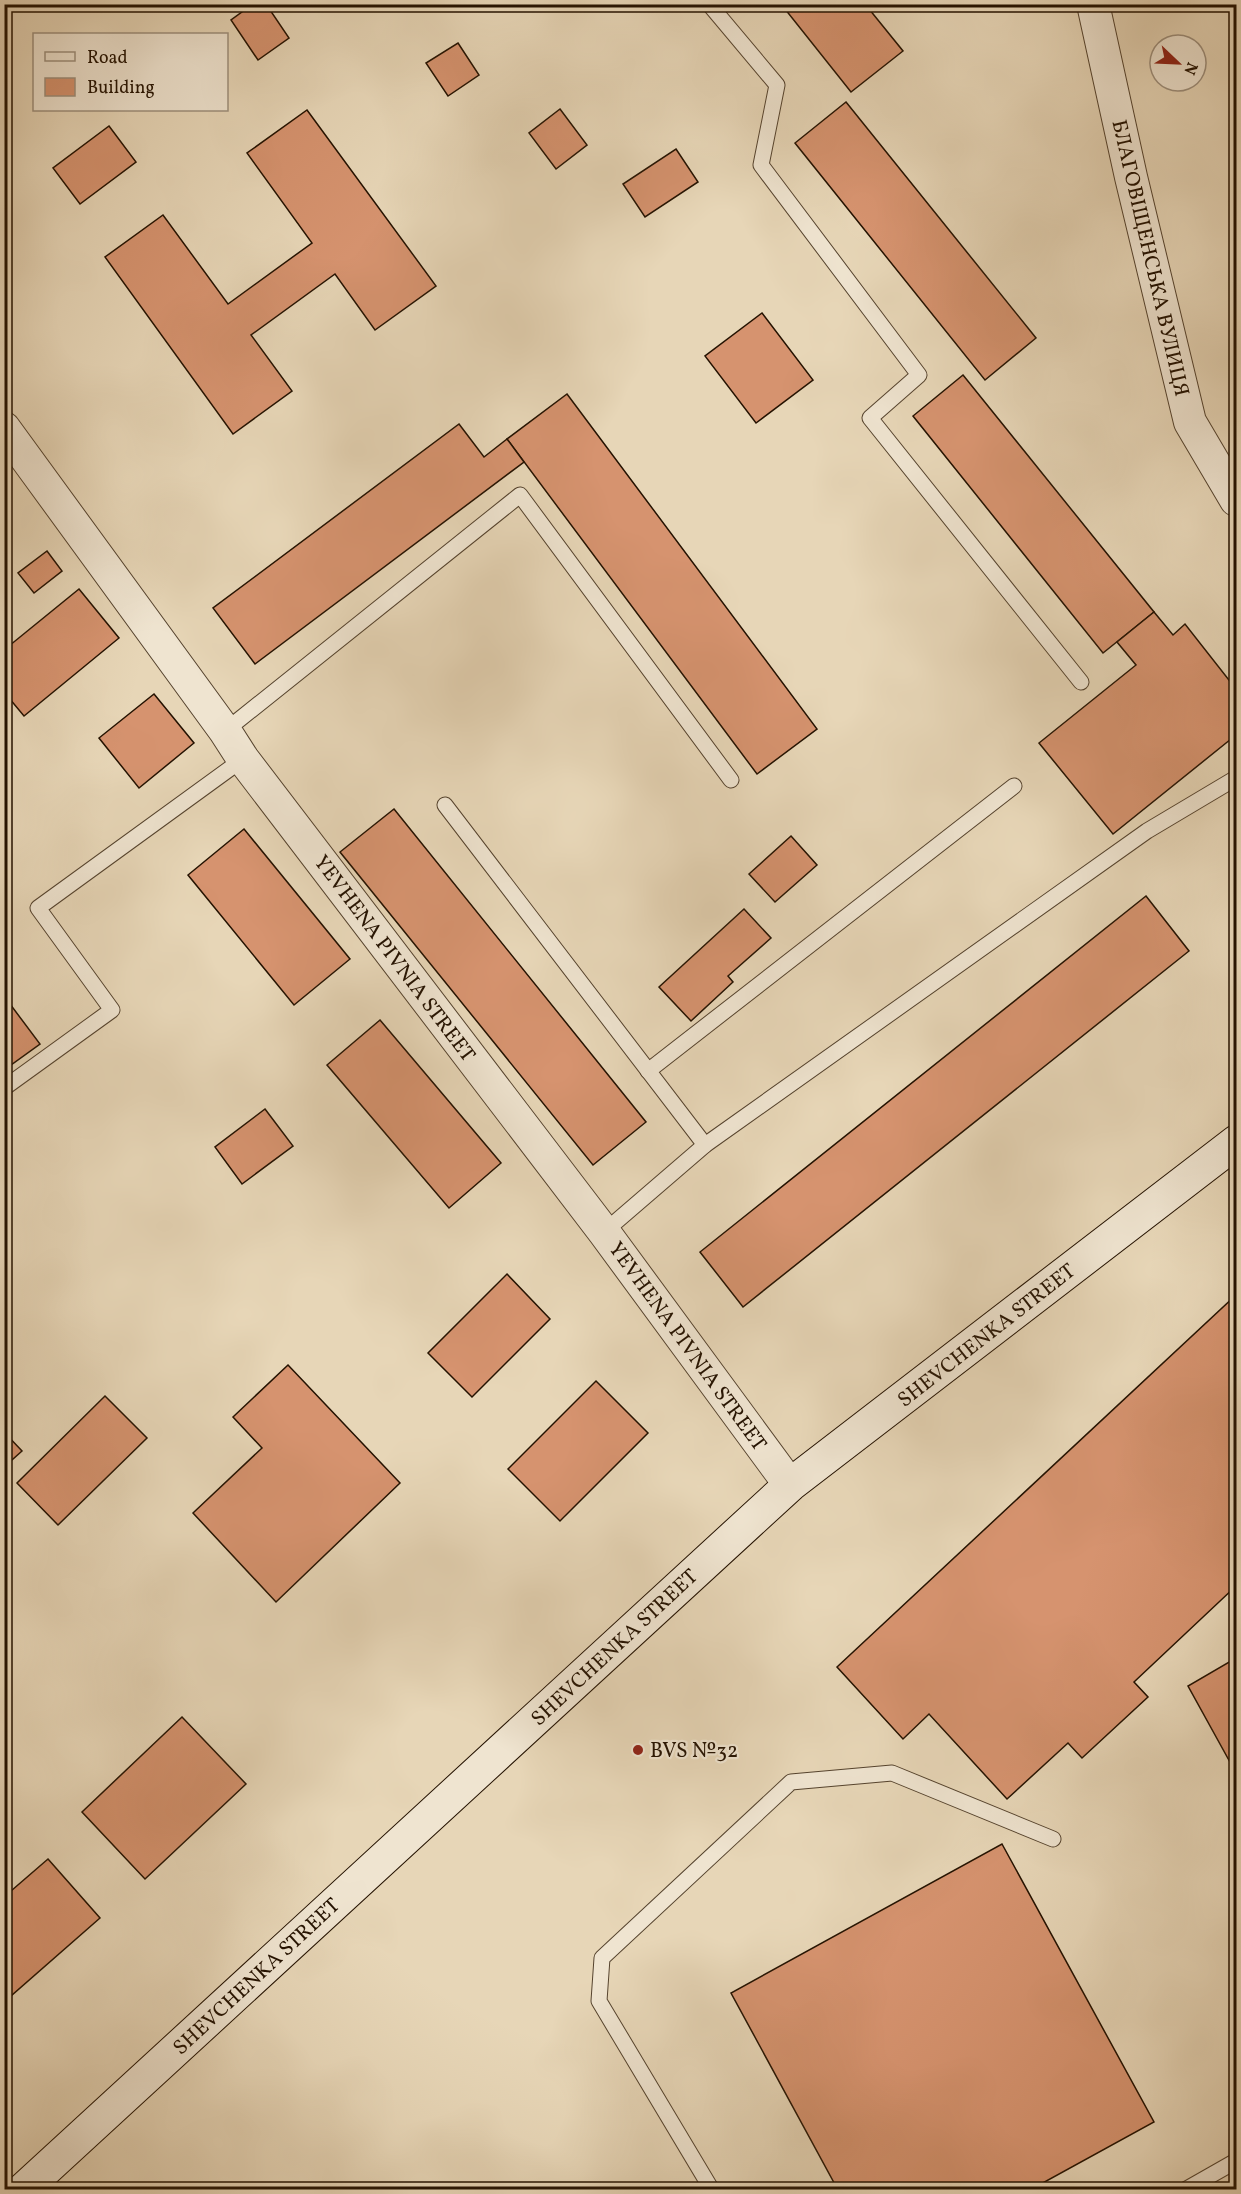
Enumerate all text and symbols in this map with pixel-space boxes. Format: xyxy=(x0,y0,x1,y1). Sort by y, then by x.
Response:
legend xyxy=(33,33,228,111)
north arrow xyxy=(1148,33,1208,93)
text: Road xyxy=(87,46,128,71)
text: N xyxy=(1177,58,1202,78)
text: Building xyxy=(87,76,155,101)
street label: БЛАГОВІЩЕНСЬКА ВУЛИЦЯ xyxy=(1104,117,1196,400)
street label: YEVHENA PIVNIA STREET xyxy=(306,849,481,1068)
street label: YEVHENA PIVNIA STREET xyxy=(601,1236,773,1458)
street label: SHEVCHENKA STREET xyxy=(892,1257,1082,1415)
street label: SHEVCHENKA STREET xyxy=(525,1563,705,1733)
place label: BVS №32 xyxy=(650,1737,738,1766)
marker: BVS №32 xyxy=(631,1743,645,1757)
street label: SHEVCHENKA STREET xyxy=(167,1892,347,2062)

